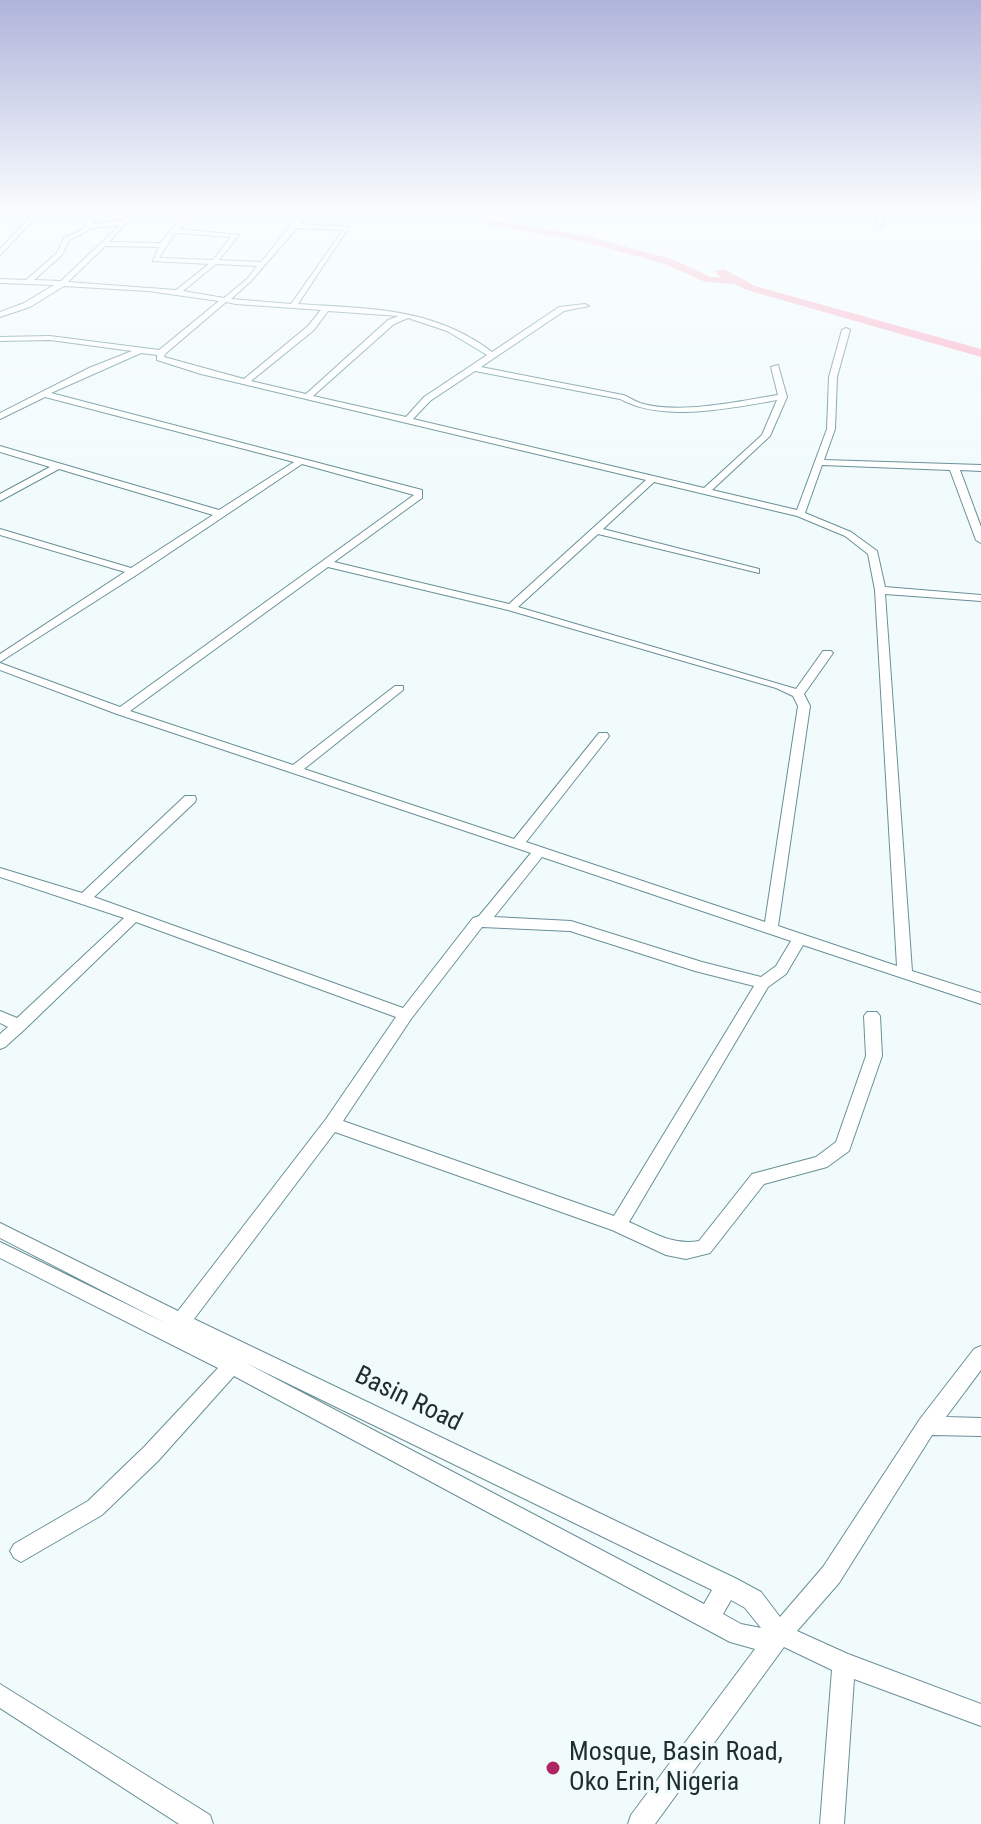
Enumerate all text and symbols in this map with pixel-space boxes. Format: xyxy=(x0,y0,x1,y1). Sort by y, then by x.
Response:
street label: Basin Road xyxy=(349,1361,467,1439)
place label: Mosque, Basin Road, Oko Erin, Nigeria xyxy=(569,1737,783,1798)
marker: Mosque, Basin Road, Oko Erin, Nigeria xyxy=(544,1759,562,1777)

